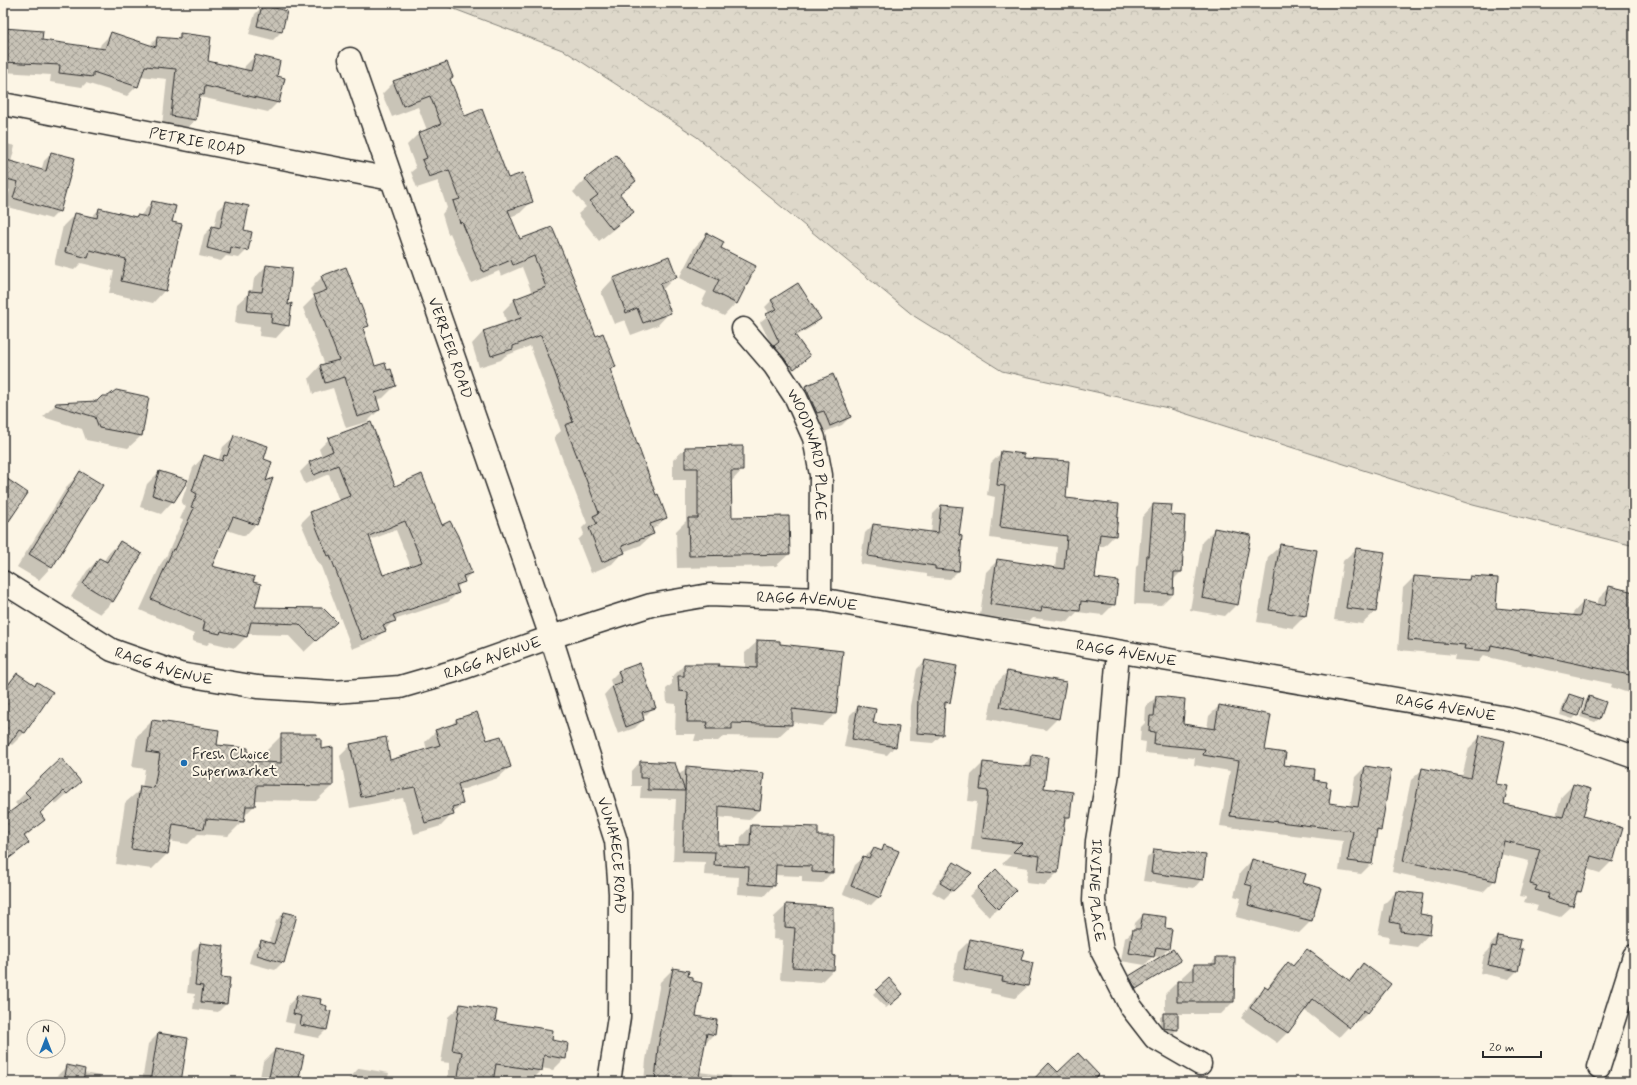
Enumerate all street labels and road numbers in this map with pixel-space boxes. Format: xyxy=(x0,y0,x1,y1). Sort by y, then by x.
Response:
street label: PETRIE ROAD xyxy=(147,123,247,162)
street label: VERRIER ROAD xyxy=(423,295,476,402)
street label: WOODWARD PLACE xyxy=(782,385,830,521)
street label: RAGG AVENUE xyxy=(756,588,859,617)
street label: RAGG AVENUE xyxy=(442,632,544,685)
street label: RAGG AVENUE xyxy=(1075,635,1178,672)
street label: RAGG AVENUE xyxy=(112,643,215,690)
street label: RAGG AVENUE xyxy=(1394,690,1498,727)
street label: VUNAKECE ROAD xyxy=(592,795,629,914)
street label: IRVINE PLACE xyxy=(1083,838,1110,944)

